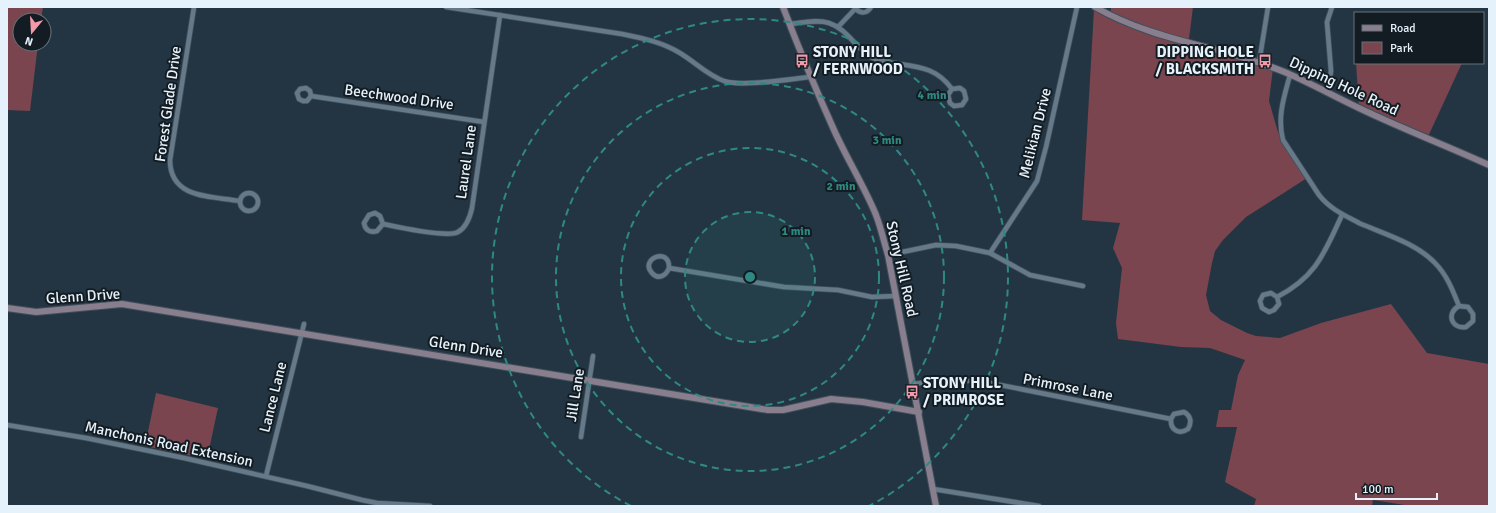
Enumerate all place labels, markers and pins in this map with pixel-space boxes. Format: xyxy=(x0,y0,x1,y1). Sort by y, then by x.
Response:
place label: STONY HILL / FERNWOOD xyxy=(813,43,903,78)
place label: DIPPING HOLE / BLACKSMITH xyxy=(1156,43,1254,78)
bus stop icon: STONY HILL / FERNWOOD xyxy=(794,53,810,69)
bus stop icon: DIPPING HOLE / BLACKSMITH xyxy=(1257,53,1273,69)
centre of rings xyxy=(743,270,757,284)
place label: STONY HILL / PRIMROSE xyxy=(923,374,1005,409)
bus stop icon: STONY HILL / PRIMROSE xyxy=(904,384,920,400)

